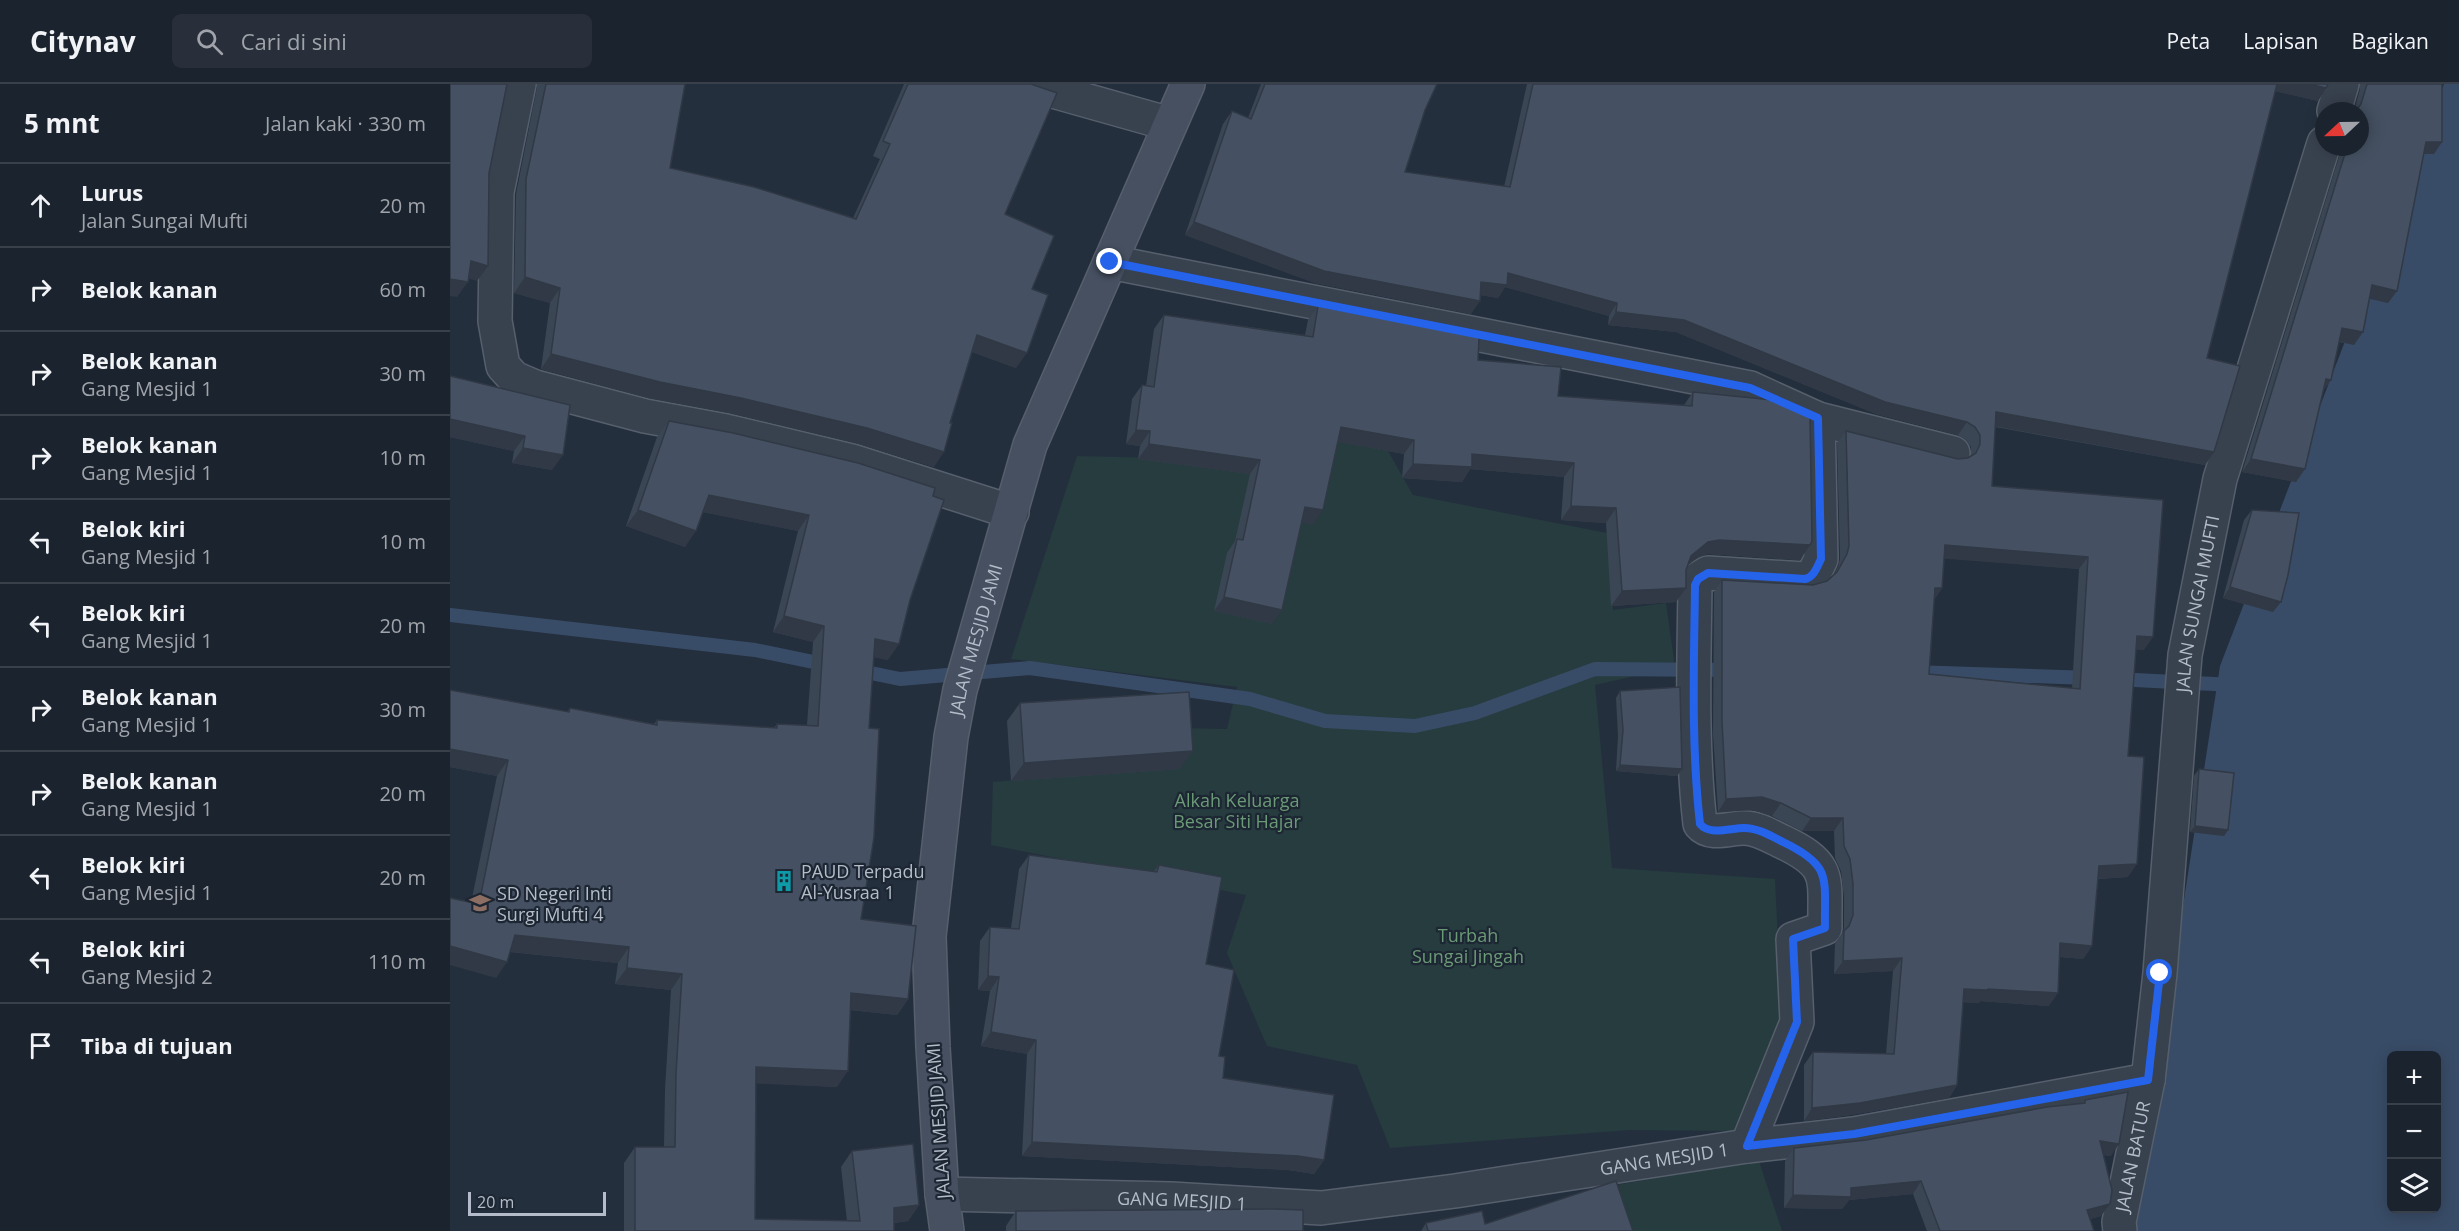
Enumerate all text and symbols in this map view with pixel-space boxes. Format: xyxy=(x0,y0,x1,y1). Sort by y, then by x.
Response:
search box xyxy=(172,14,592,68)
text: Citynav xyxy=(30,22,136,60)
icon: search xyxy=(193,25,226,58)
text: Cari di sini xyxy=(241,26,347,56)
text: Peta xyxy=(2167,27,2210,55)
text: Lapisan xyxy=(2243,27,2318,55)
text: Bagikan xyxy=(2351,27,2429,55)
north arrow xyxy=(2315,102,2369,156)
text: 5 mnt xyxy=(24,105,100,141)
text: Jalan kaki · 330 m xyxy=(265,110,426,137)
text: Lurus xyxy=(81,177,143,207)
icon: ahead xyxy=(24,189,57,222)
text: 20 m xyxy=(379,192,426,219)
text: Jalan Sungai Mufti xyxy=(81,207,248,234)
route end xyxy=(1096,248,1122,274)
icon: right xyxy=(24,273,57,306)
text: Belok kanan xyxy=(81,274,218,304)
text: 60 m xyxy=(379,276,426,303)
text: Belok kanan xyxy=(81,345,218,375)
icon: right xyxy=(24,357,57,390)
text: 30 m xyxy=(379,360,426,387)
text: Gang Mesjid 1 xyxy=(81,375,213,402)
text: Belok kanan xyxy=(81,429,218,459)
icon: right xyxy=(24,441,57,474)
text: 10 m xyxy=(379,444,426,471)
text: Gang Mesjid 1 xyxy=(81,459,213,486)
text: Belok kiri xyxy=(81,513,186,543)
street label: JALAN SUNGAI MUFTI xyxy=(2170,513,2224,695)
icon: left xyxy=(24,525,57,558)
text: 10 m xyxy=(379,528,426,555)
text: Gang Mesjid 1 xyxy=(81,543,213,570)
street label: JALAN MESJID JAMI xyxy=(943,561,1007,720)
text: Belok kiri xyxy=(81,597,186,627)
icon: left xyxy=(24,609,57,642)
text: 20 m xyxy=(379,612,426,639)
text: Gang Mesjid 1 xyxy=(81,627,213,654)
text: Belok kanan xyxy=(81,681,218,711)
icon: right xyxy=(24,693,57,726)
text: 30 m xyxy=(379,696,426,723)
text: Gang Mesjid 1 xyxy=(81,711,213,738)
text: Belok kanan xyxy=(81,765,218,795)
icon: right xyxy=(24,777,57,810)
text: 20 m xyxy=(379,780,426,807)
park label: Alkah Keluarga Besar Siti Hajar xyxy=(1173,788,1301,833)
text: Gang Mesjid 1 xyxy=(81,795,213,822)
text: Belok kiri xyxy=(81,849,186,879)
place label: PAUD Terpadu Al-Yusraa 1 xyxy=(801,859,925,904)
icon: left xyxy=(24,861,57,894)
text: 20 m xyxy=(379,864,426,891)
building icon: PAUD Terpadu Al-Yusraa 1 xyxy=(772,869,796,893)
text: Gang Mesjid 1 xyxy=(81,879,213,906)
place label: SD Negeri Inti Surgi Mufti 4 xyxy=(497,881,612,926)
school or university icon: SD Negeri Inti Surgi Mufti 4 xyxy=(468,891,492,915)
park label: Turbah Sungai Jingah xyxy=(1412,923,1524,968)
text: Belok kiri xyxy=(81,933,186,963)
icon: left xyxy=(24,945,57,978)
text: 110 m xyxy=(368,948,426,975)
route start xyxy=(2146,959,2172,985)
text: Gang Mesjid 2 xyxy=(81,963,213,990)
icon: arrive xyxy=(24,1029,57,1062)
text: Tiba di tujuan xyxy=(81,1030,233,1060)
street label: JALAN MESJID JAMI xyxy=(921,1042,956,1202)
map controls xyxy=(2387,1051,2441,1213)
button: + xyxy=(2387,1051,2441,1105)
street label: JALAN BATUR xyxy=(2109,1099,2155,1216)
button: − xyxy=(2387,1105,2441,1159)
street label: GANG MESJID 1 xyxy=(1598,1137,1730,1181)
button: layers xyxy=(2387,1159,2441,1213)
street label: GANG MESJID 1 xyxy=(1117,1186,1247,1216)
scale bar xyxy=(468,1189,606,1216)
text: 20 m xyxy=(477,1191,514,1213)

